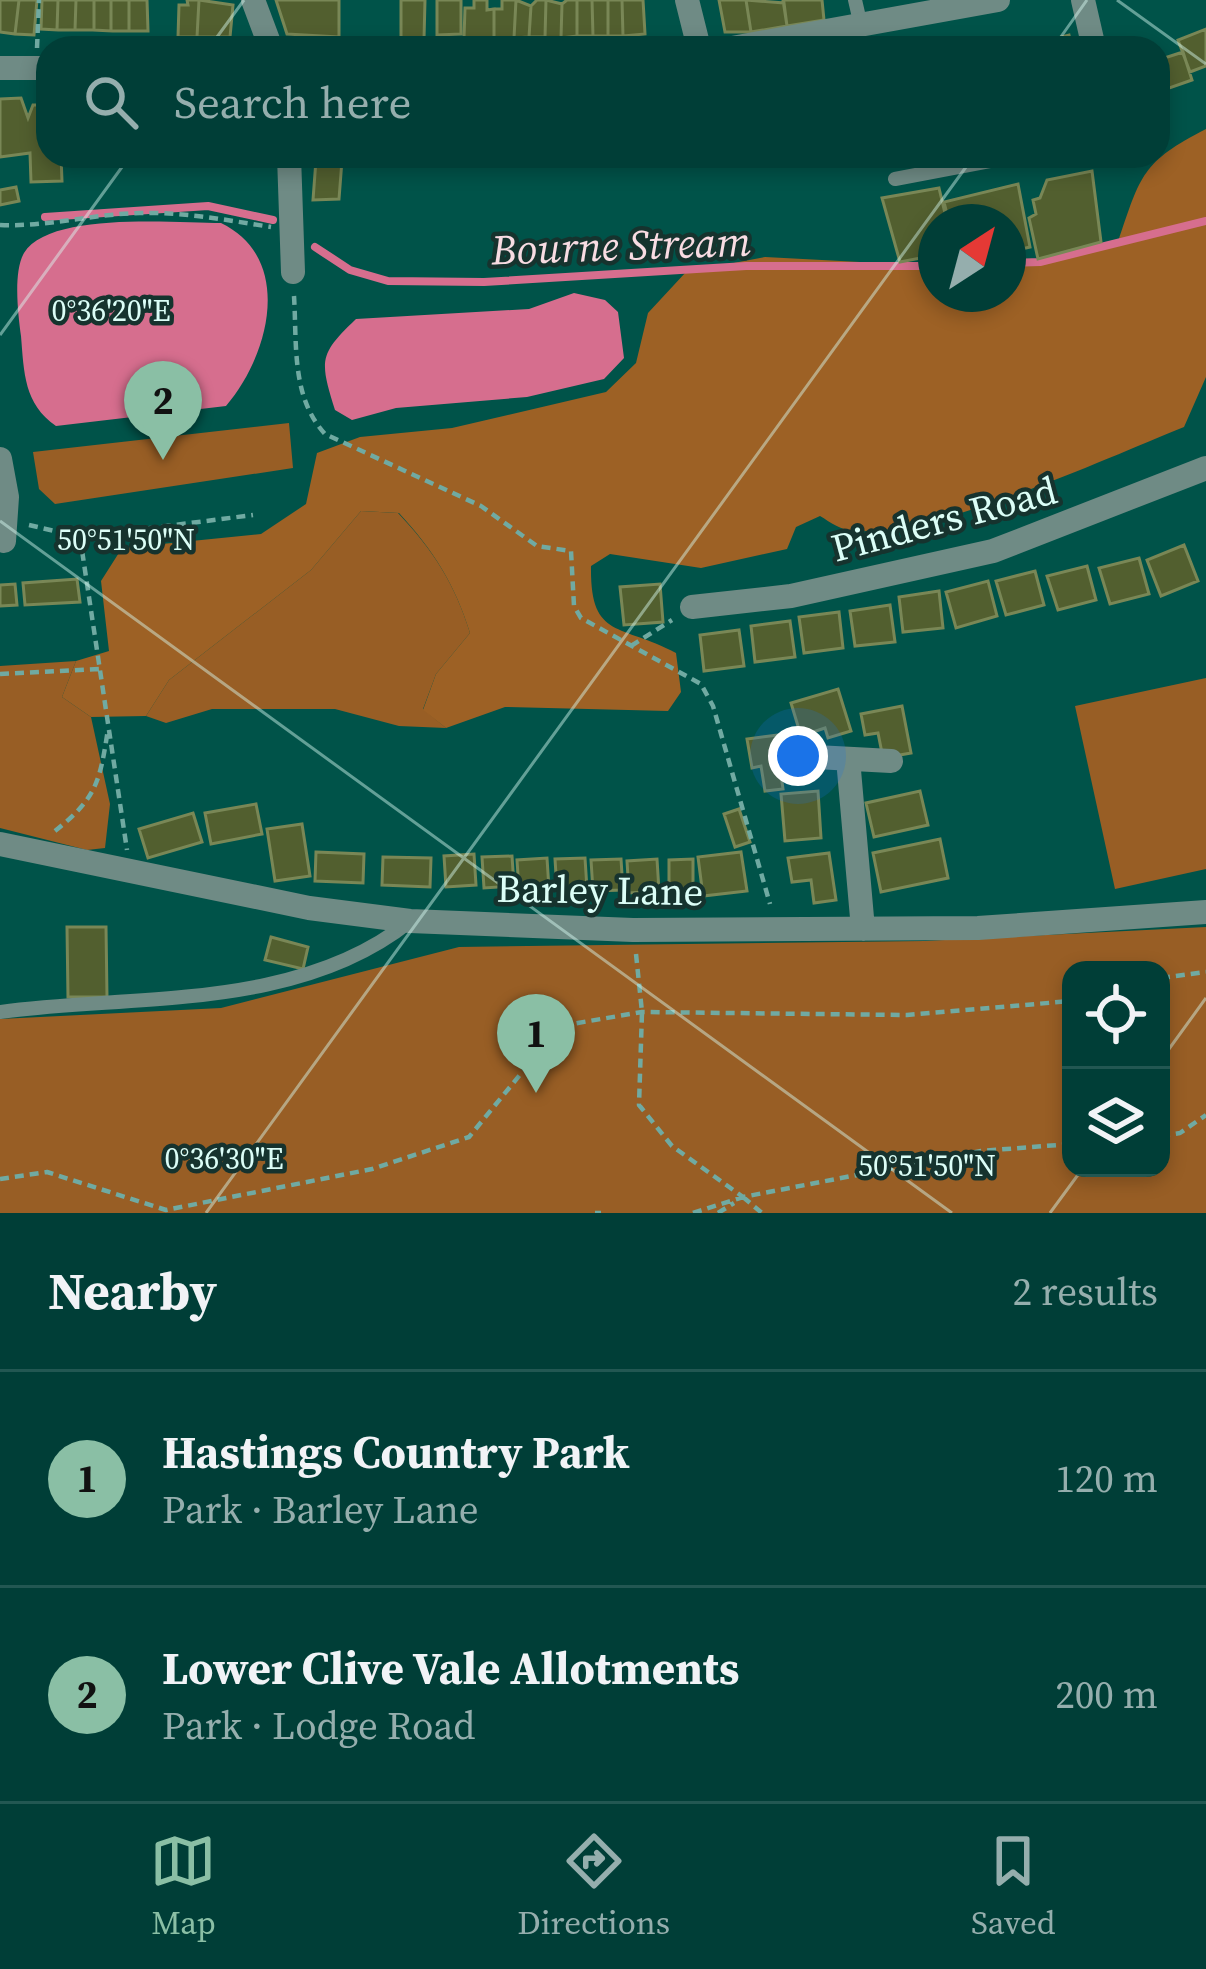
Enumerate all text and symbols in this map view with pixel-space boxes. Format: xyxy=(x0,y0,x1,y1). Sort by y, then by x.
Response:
search box xyxy=(36,36,1170,168)
icon: search xyxy=(78,69,144,135)
text: Search here xyxy=(174,71,411,133)
north arrow xyxy=(918,204,1026,312)
water label: Bourne Stream xyxy=(489,211,752,279)
text: 0°36'20"E xyxy=(51,290,171,331)
pin: 2 xyxy=(124,361,202,460)
street label: Pinders Road xyxy=(826,463,1062,575)
text: 50°51'50"N xyxy=(57,519,195,560)
your location xyxy=(768,726,828,786)
street label: Barley Lane xyxy=(496,862,704,918)
map controls xyxy=(1062,961,1170,1177)
button: locate xyxy=(1062,961,1170,1069)
pin: 1 xyxy=(497,994,575,1093)
button: layers xyxy=(1062,1069,1170,1177)
text: 0°36'30"E xyxy=(164,1138,284,1179)
text: 50°51'50"N xyxy=(858,1145,996,1186)
text: Nearby xyxy=(48,1256,217,1326)
text: 2 results xyxy=(1013,1265,1158,1318)
text: Hastings Country Park xyxy=(162,1421,630,1483)
text: 1 xyxy=(76,1452,98,1505)
text: 120 m xyxy=(1055,1452,1158,1505)
text: Park · Barley Lane xyxy=(162,1483,479,1536)
text: Lower Clive Vale Allotments xyxy=(162,1637,740,1699)
text: 2 xyxy=(76,1668,98,1721)
text: 200 m xyxy=(1055,1668,1158,1721)
text: Park · Lodge Road xyxy=(162,1699,475,1752)
tab: Map xyxy=(150,1828,216,1945)
tab: Directions xyxy=(517,1828,670,1945)
tab: Saved xyxy=(971,1828,1056,1945)

